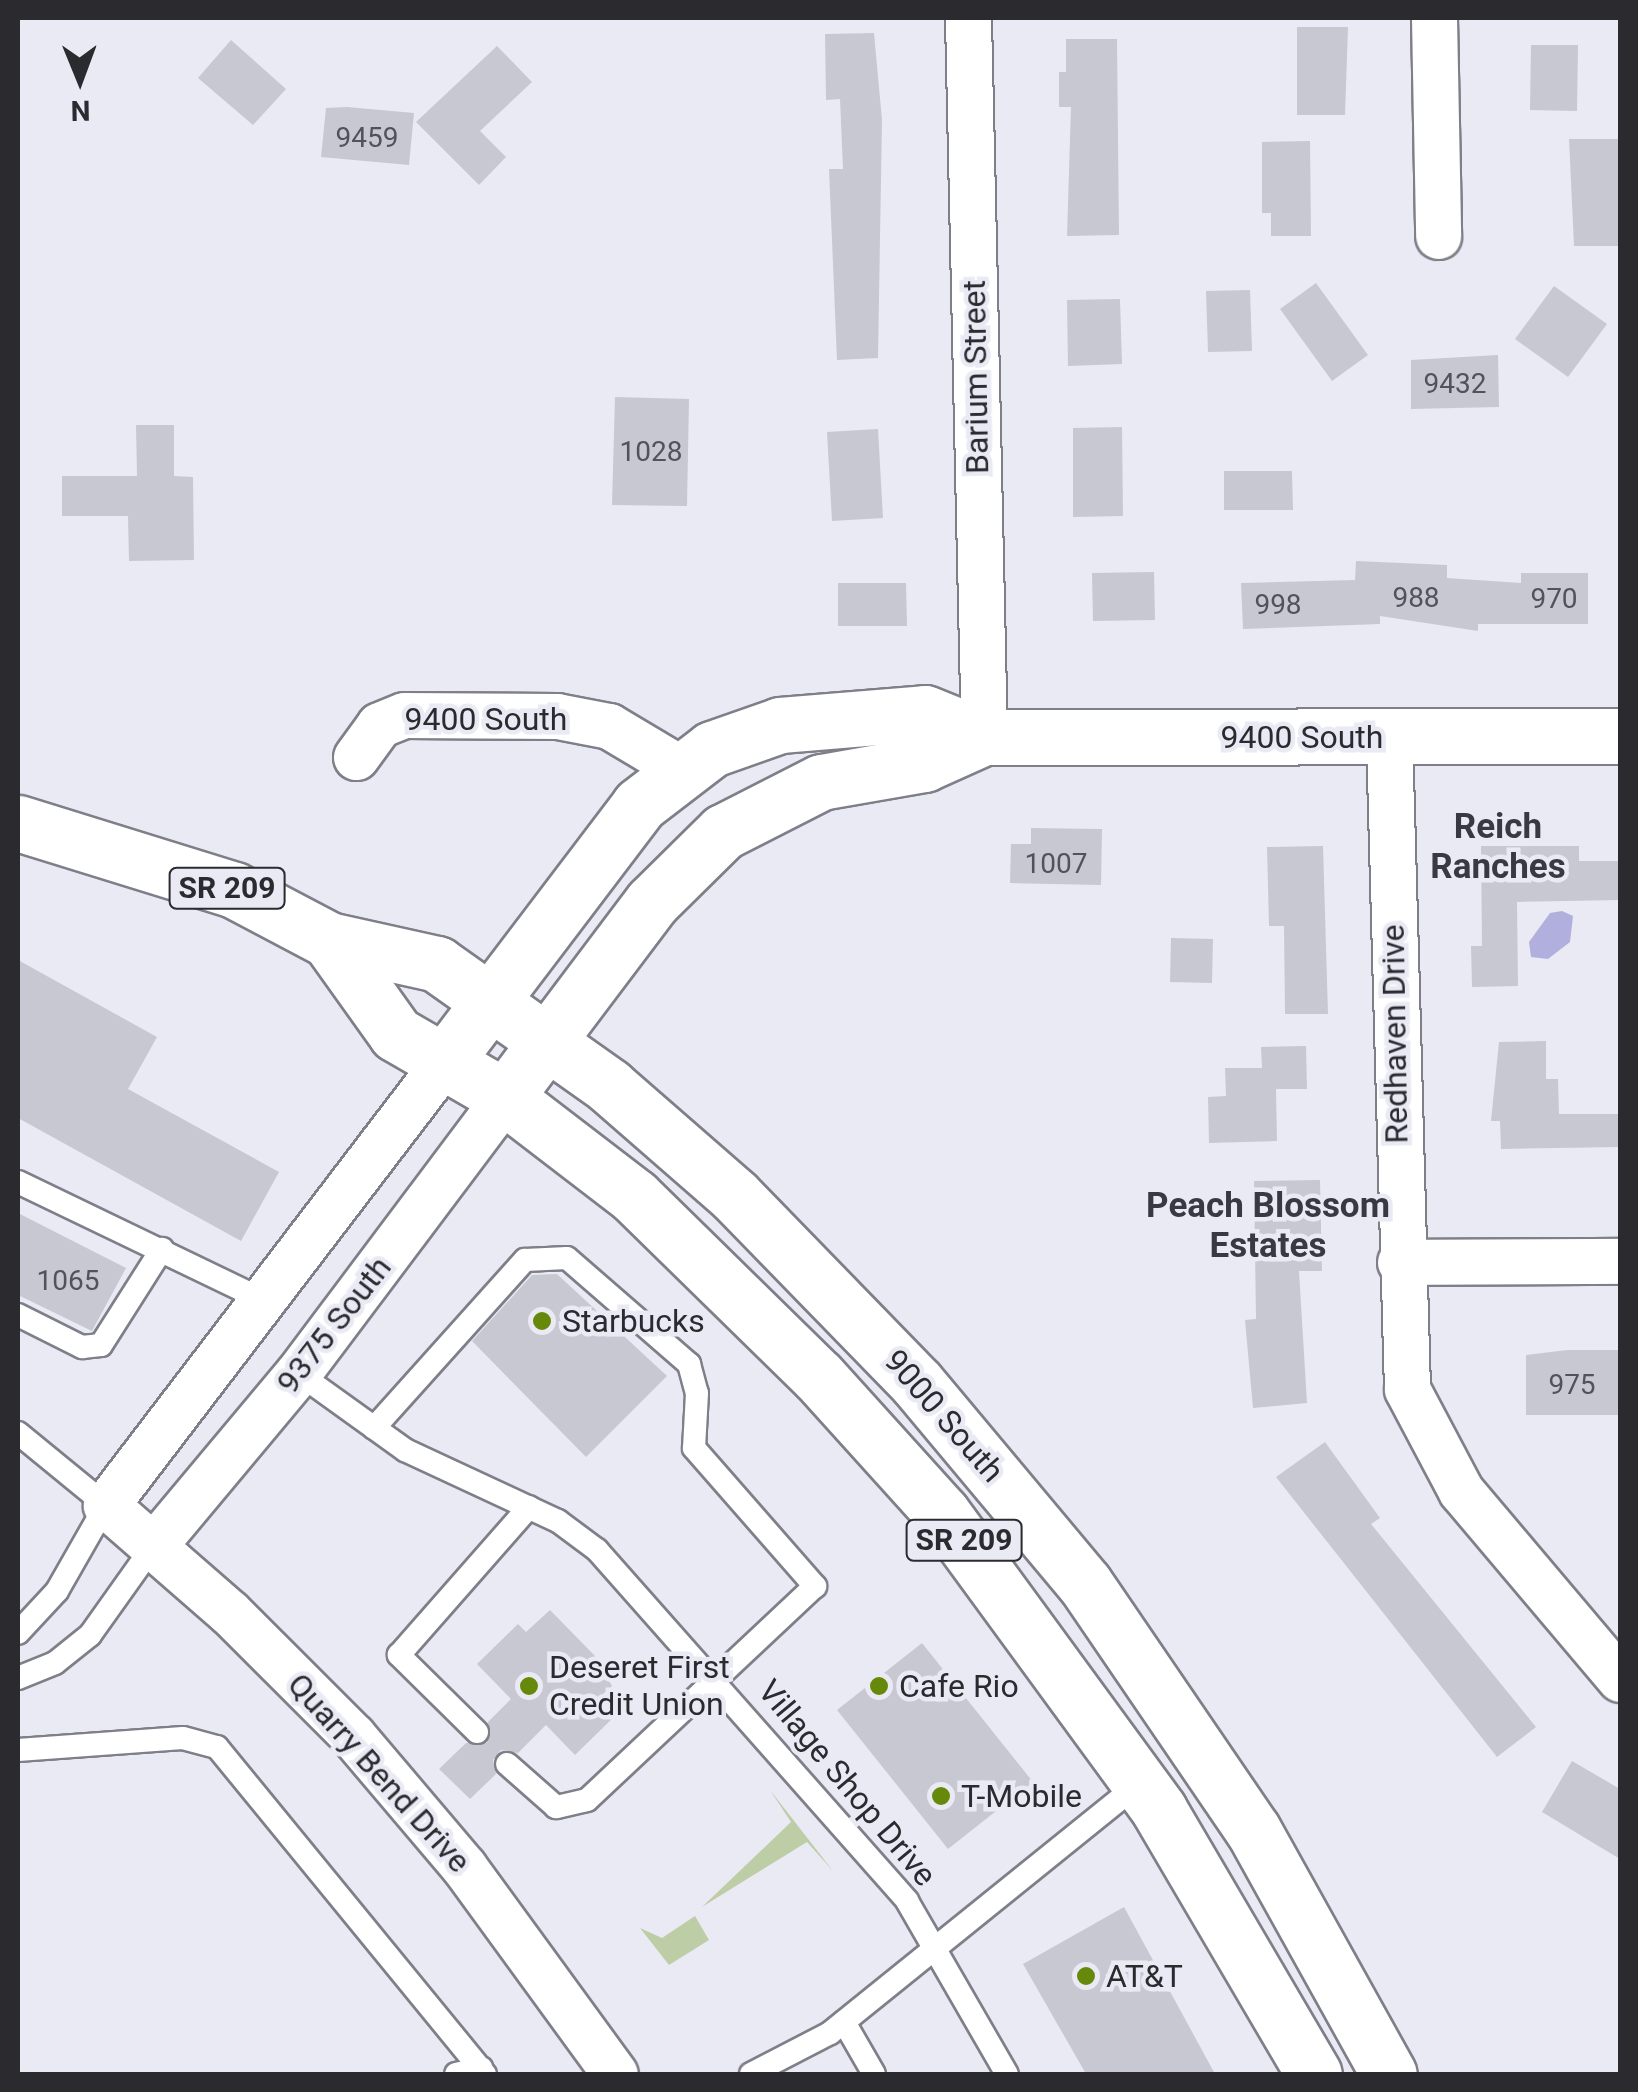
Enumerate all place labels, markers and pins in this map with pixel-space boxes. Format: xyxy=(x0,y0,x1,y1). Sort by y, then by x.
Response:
place label: Starbucks xyxy=(562,1302,705,1340)
marker: Starbucks xyxy=(531,1310,553,1332)
place label: Deseret First Credit Union xyxy=(549,1649,730,1724)
place label: Cafe Rio xyxy=(899,1667,1019,1705)
marker: Deseret First Credit Union xyxy=(518,1675,540,1697)
marker: Cafe Rio xyxy=(868,1675,890,1697)
place label: T-Mobile xyxy=(961,1777,1082,1815)
marker: T-Mobile xyxy=(930,1785,952,1807)
place label: AT&T xyxy=(1106,1957,1183,1995)
marker: AT&T xyxy=(1075,1965,1097,1987)

